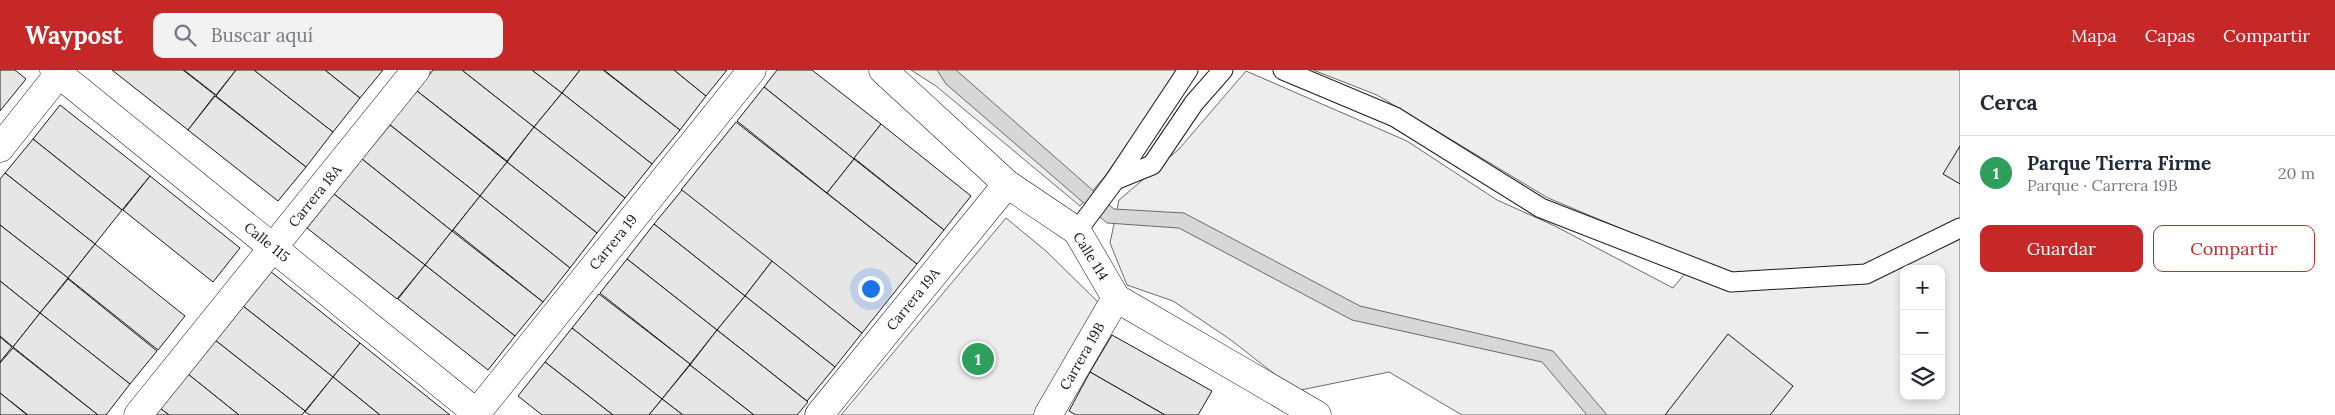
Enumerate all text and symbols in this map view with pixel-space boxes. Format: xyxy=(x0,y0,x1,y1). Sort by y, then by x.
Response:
search box xyxy=(153,13,503,58)
text: Waypost xyxy=(25,20,123,51)
icon: search xyxy=(171,21,199,49)
text: Buscar aquí xyxy=(211,23,313,47)
text: Mapa xyxy=(2071,24,2117,47)
text: Capas xyxy=(2145,24,2195,47)
text: Compartir xyxy=(2223,24,2310,47)
text: Cerca xyxy=(1980,89,2038,116)
text: Parque Tierra Firme xyxy=(2027,151,2211,175)
street label: Carrera 18A xyxy=(284,161,346,231)
text: 1 xyxy=(1993,163,1999,183)
text: 20 m xyxy=(2278,163,2315,183)
text: Parque · Carrera 19B xyxy=(2027,175,2178,195)
street label: Carrera 19 xyxy=(585,210,641,274)
street label: Calle 115 xyxy=(240,218,294,266)
button: Guardar xyxy=(1980,225,2143,272)
button: Compartir xyxy=(2153,225,2315,272)
street label: Calle 114 xyxy=(1069,228,1113,284)
street label: Carrera 19A xyxy=(882,264,944,334)
map controls xyxy=(1900,265,1945,400)
button: + xyxy=(1900,265,1945,310)
your location xyxy=(858,276,884,302)
button: − xyxy=(1900,310,1945,355)
street label: Carrera 19B xyxy=(1055,319,1109,393)
pin: 1 xyxy=(962,340,994,378)
button: layers xyxy=(1900,355,1945,400)

